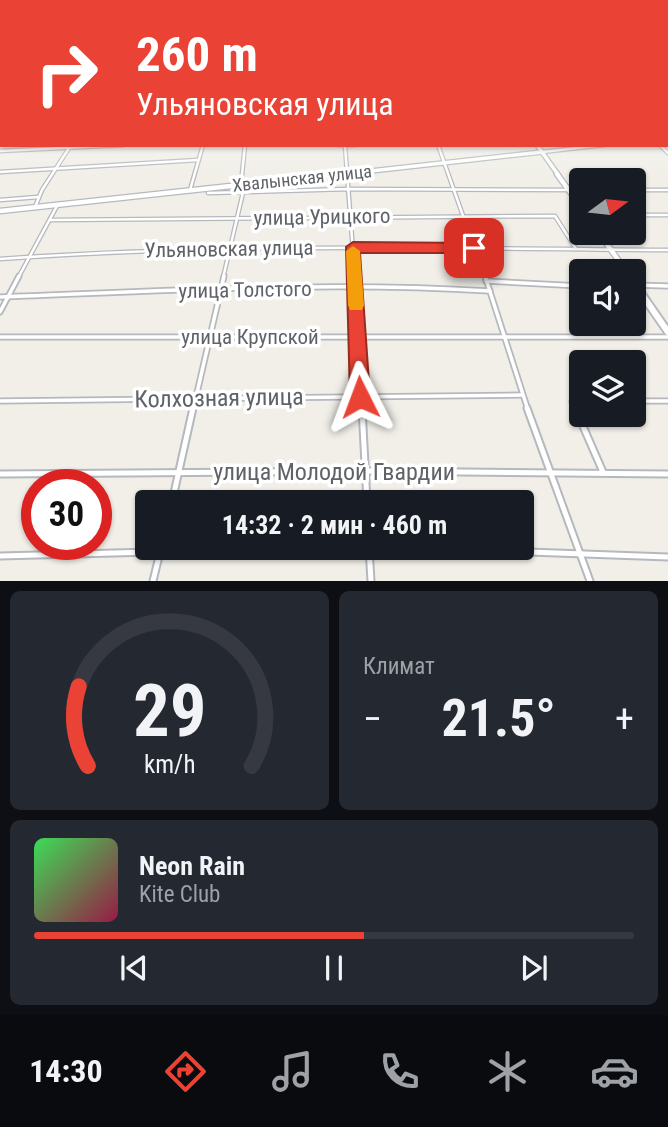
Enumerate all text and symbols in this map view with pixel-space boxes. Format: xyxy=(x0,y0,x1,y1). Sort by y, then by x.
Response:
text: 260 m xyxy=(136,26,258,83)
icon: right xyxy=(21,28,112,119)
text: Ульяновская улица xyxy=(136,85,394,123)
street label: Хвалынская улица xyxy=(231,160,373,196)
north arrow xyxy=(569,168,646,245)
map controls xyxy=(569,168,646,427)
street label: улица Урицкого xyxy=(253,204,391,230)
pin xyxy=(444,218,504,278)
icon: arrive xyxy=(455,229,493,267)
street label: Ульяновская улица xyxy=(144,236,314,262)
button: sound xyxy=(569,259,646,336)
street label: улица Толстого xyxy=(178,277,312,303)
street label: улица Крупской xyxy=(181,325,319,349)
button: layers xyxy=(569,350,646,427)
position arrow xyxy=(323,360,397,434)
street label: Колхозная улица xyxy=(134,383,304,413)
street label: улица Молодой Гвардии xyxy=(213,458,455,486)
speed limit sign: 30 xyxy=(21,469,112,560)
text: 14:32 · 2 мин · 460 m xyxy=(222,510,447,540)
text: Климат xyxy=(363,653,435,680)
text: 29 xyxy=(133,669,206,755)
text: 21.5° xyxy=(441,688,556,749)
text: − xyxy=(363,697,382,741)
text: + xyxy=(615,697,634,741)
text: km/h xyxy=(144,750,195,779)
text: Neon Rain xyxy=(139,851,245,881)
text: Kite Club xyxy=(139,881,220,908)
icon: previous xyxy=(115,949,153,987)
icon: pause xyxy=(315,949,353,987)
icon: next xyxy=(515,949,553,987)
icon: directions xyxy=(161,1047,210,1096)
icon: music xyxy=(268,1047,317,1096)
icon: phone xyxy=(375,1047,424,1096)
icon: climate xyxy=(483,1047,532,1096)
icon: car xyxy=(590,1047,639,1096)
text: 14:30 xyxy=(29,1052,103,1090)

